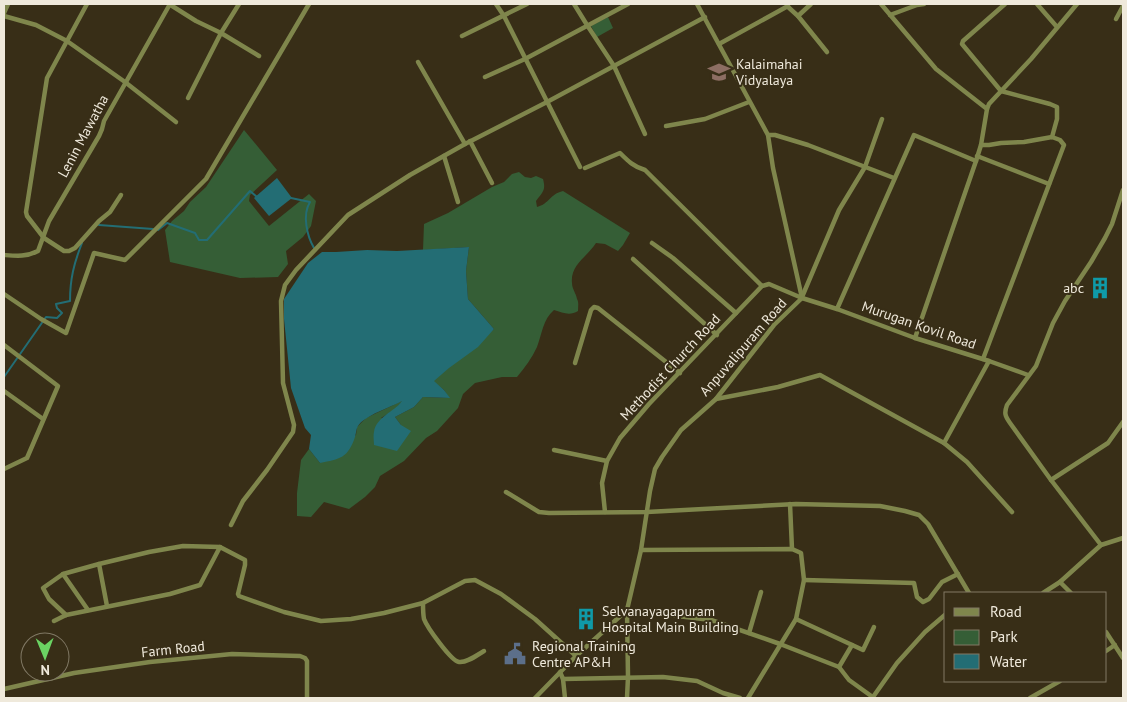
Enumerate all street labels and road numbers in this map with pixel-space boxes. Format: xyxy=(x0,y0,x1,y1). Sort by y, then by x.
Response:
street label: Lenin Mawatha xyxy=(54,92,112,180)
street label: Anpuvalipuram Road xyxy=(696,294,790,400)
street label: Murugan Kovil Road xyxy=(859,297,979,353)
street label: Methodist Church Road xyxy=(616,310,724,424)
street label: Farm Road xyxy=(140,637,206,661)

